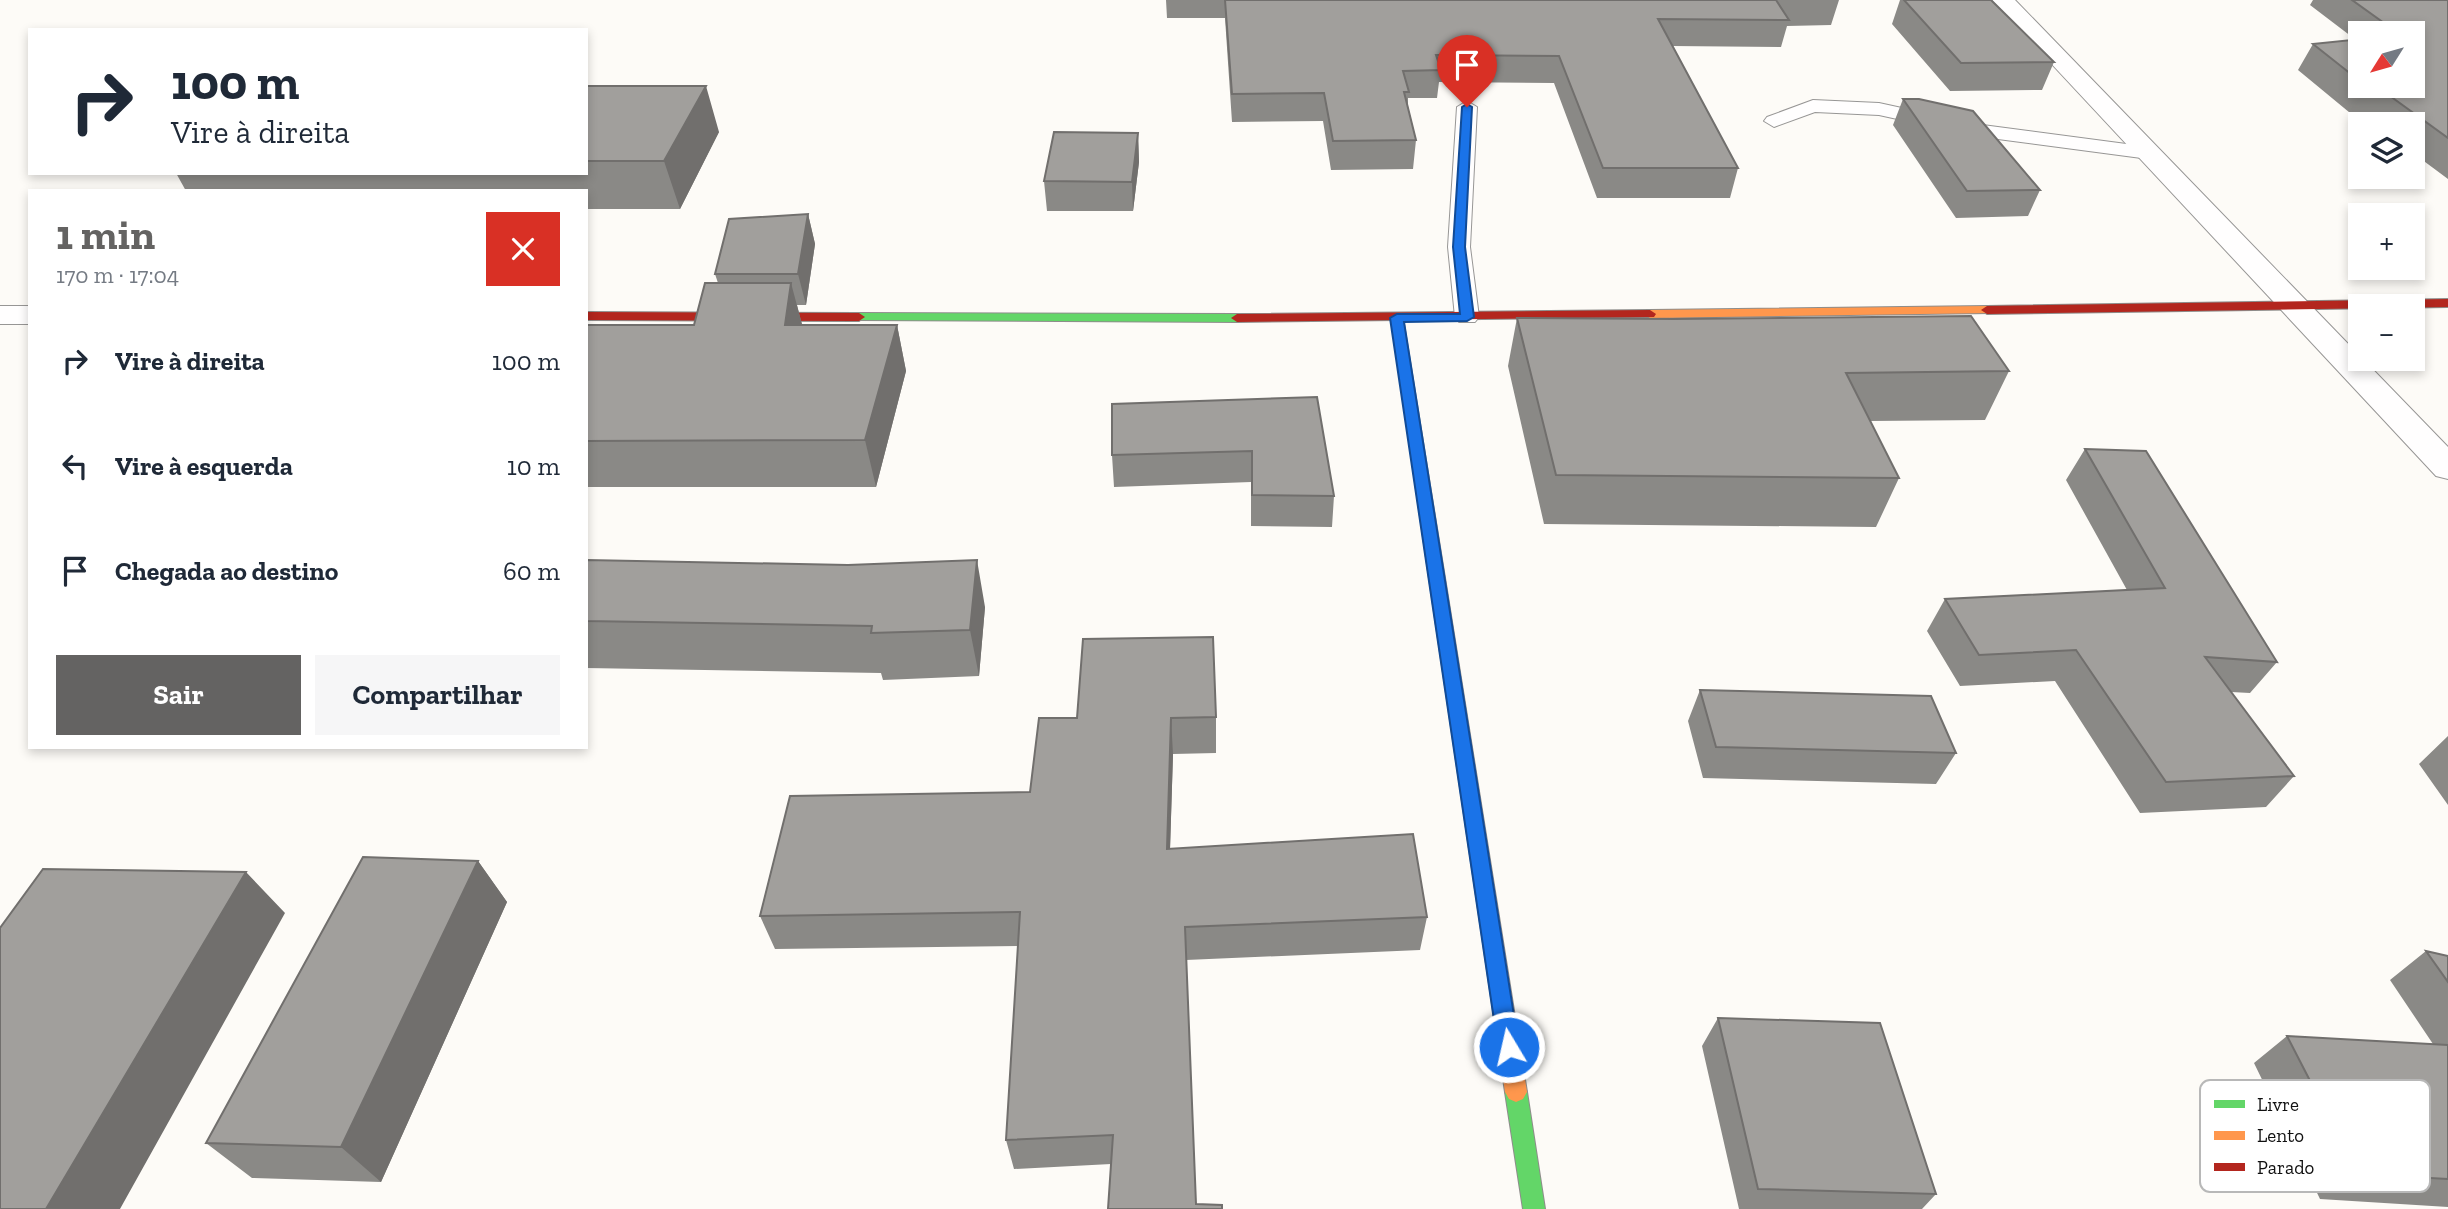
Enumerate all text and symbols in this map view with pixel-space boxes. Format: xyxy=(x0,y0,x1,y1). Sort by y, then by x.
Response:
north arrow xyxy=(2348,21,2426,98)
map controls xyxy=(2348,21,2425,371)
pin xyxy=(1437,35,1497,107)
icon: arrive xyxy=(1448,46,1486,84)
text: 100 m xyxy=(171,53,299,112)
icon: right xyxy=(56,56,147,147)
button: layers xyxy=(2348,112,2425,189)
text: Vire à direita xyxy=(171,113,350,151)
button: + xyxy=(2348,203,2425,280)
text: 1 min xyxy=(56,209,155,260)
button: close xyxy=(486,212,560,286)
text: 170 m · 17:04 xyxy=(56,261,179,289)
button: − xyxy=(2348,294,2425,371)
icon: right xyxy=(56,342,94,380)
text: Vire à direita xyxy=(115,345,265,377)
text: 100 m xyxy=(492,345,560,377)
icon: left xyxy=(56,447,94,485)
text: Vire à esquerda xyxy=(115,450,293,482)
text: 10 m xyxy=(507,450,560,482)
icon: arrive xyxy=(56,552,94,590)
text: Chegada ao destino xyxy=(115,555,338,587)
text: 60 m xyxy=(503,555,560,587)
button: Sair xyxy=(56,655,301,735)
button: Compartilhar xyxy=(315,655,560,735)
position arrow xyxy=(1472,1010,1546,1084)
legend xyxy=(2200,1080,2430,1192)
text: Livre xyxy=(2257,1093,2299,1116)
text: Lento xyxy=(2257,1124,2304,1147)
text: Parado xyxy=(2257,1156,2315,1179)

